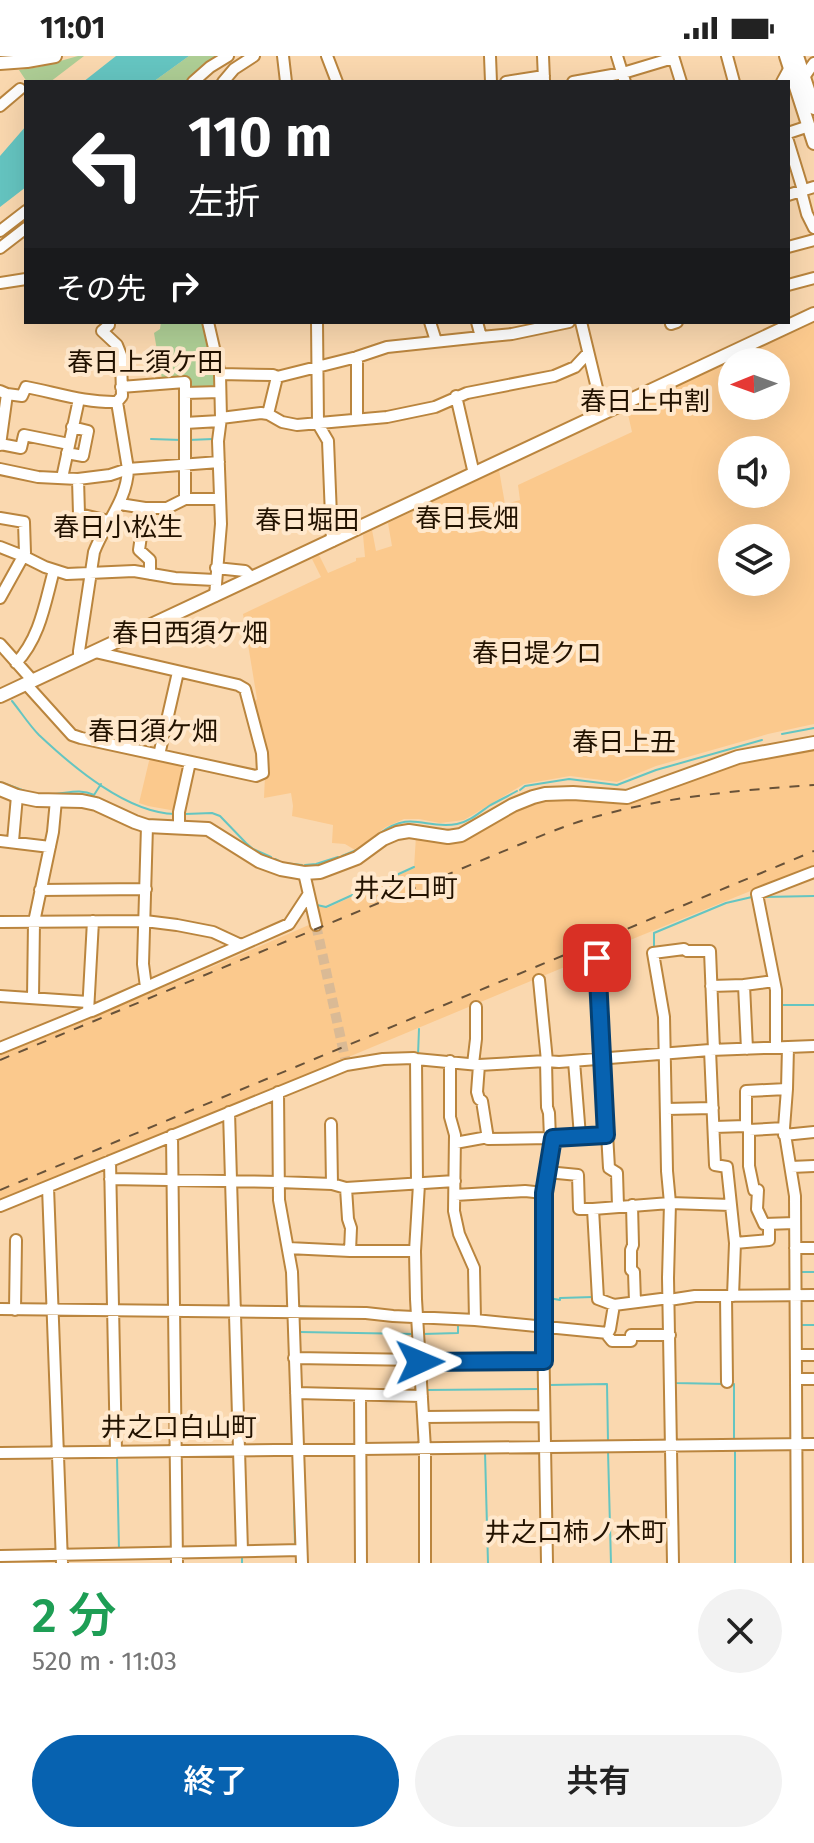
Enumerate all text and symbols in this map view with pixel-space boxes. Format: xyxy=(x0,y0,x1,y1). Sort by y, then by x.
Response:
text: 11:01 xyxy=(40,10,105,46)
text: 110 m xyxy=(188,104,332,171)
icon: left xyxy=(56,112,160,216)
text: 左折 xyxy=(188,180,260,224)
icon: right xyxy=(162,264,206,308)
text: その先 xyxy=(56,271,146,307)
district label: 春日上須ケ田 xyxy=(67,347,223,378)
north arrow xyxy=(718,348,790,420)
map controls xyxy=(718,348,790,596)
district label: 春日上中割 xyxy=(580,386,710,417)
button: sound xyxy=(718,436,790,508)
district label: 春日長畑 xyxy=(415,503,519,534)
district label: 春日堀田 xyxy=(255,505,359,536)
district label: 春日小松生 xyxy=(53,512,183,543)
button: layers xyxy=(718,524,790,596)
district label: 春日西須ケ畑 xyxy=(112,618,268,649)
district label: 春日堤クロ xyxy=(472,638,602,669)
district label: 春日須ケ畑 xyxy=(88,716,218,747)
district label: 春日上丑 xyxy=(572,727,676,758)
district label: 井之口町 xyxy=(354,873,458,904)
pin xyxy=(563,924,631,992)
icon: arrive xyxy=(575,936,619,980)
position arrow xyxy=(378,1320,462,1404)
district label: 井之口白山町 xyxy=(101,1412,257,1443)
district label: 井之口柿ノ木町 xyxy=(485,1517,667,1548)
text: 2 分 xyxy=(32,1587,116,1645)
button: close xyxy=(698,1589,782,1673)
text: 520 m · 11:03 xyxy=(32,1646,177,1677)
button: 終了 xyxy=(32,1735,399,1827)
button: 共有 xyxy=(415,1735,782,1827)

